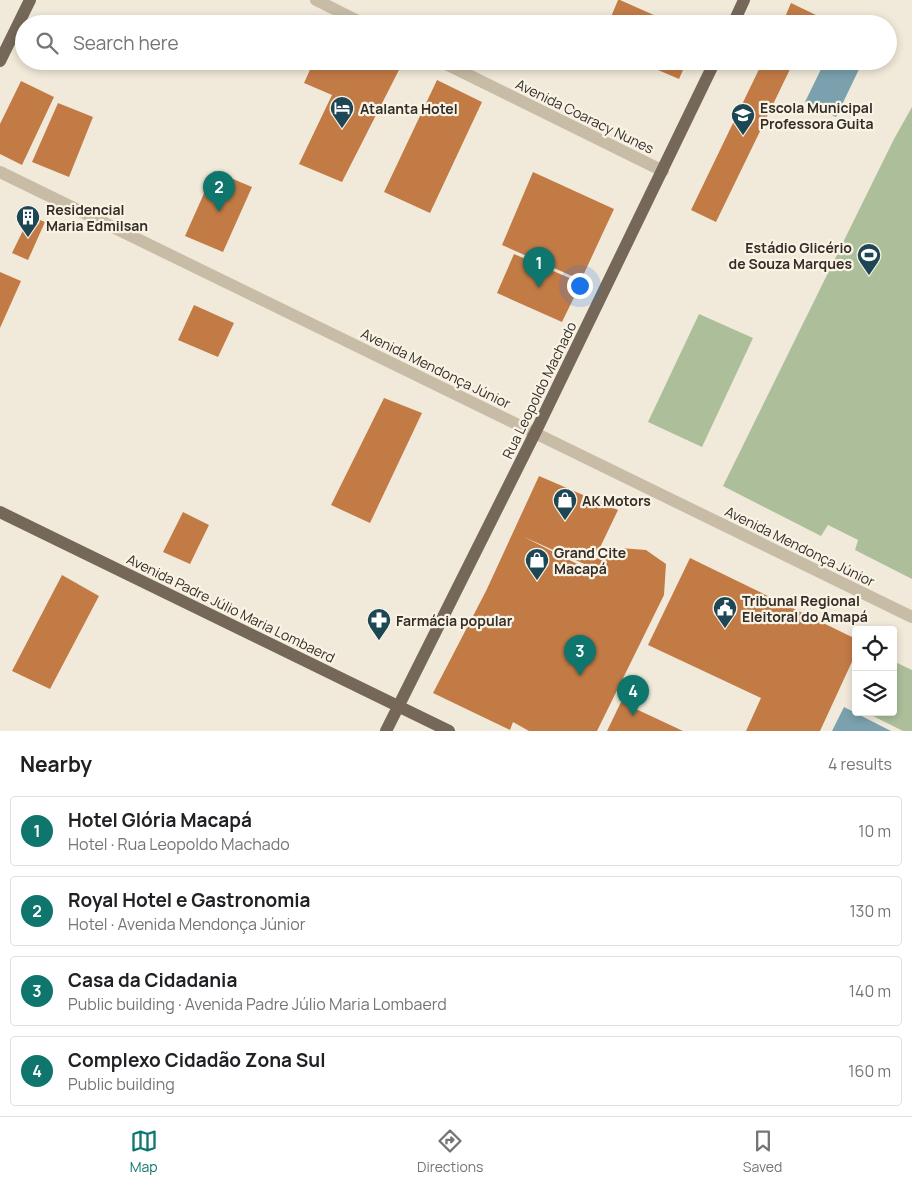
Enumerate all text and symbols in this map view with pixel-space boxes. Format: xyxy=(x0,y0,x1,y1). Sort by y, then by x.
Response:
search box xyxy=(15,15,897,70)
icon: search xyxy=(33,29,61,57)
text: Search here xyxy=(73,30,179,56)
street label: Avenida Coaracy Nunes xyxy=(513,74,657,158)
hotel icon: Atalanta Hotel xyxy=(329,95,355,129)
place label: Escola Municipal Professora Guita xyxy=(760,98,874,133)
place label: Atalanta Hotel xyxy=(360,99,458,118)
school or university icon: Escola Municipal Professora Guita xyxy=(730,102,756,136)
pin: 2 xyxy=(203,171,235,212)
place label: Residencial Maria Edmilsan xyxy=(46,200,148,235)
building icon: Residencial Maria Edmilsan xyxy=(15,204,41,238)
place label: Estádio Glicério de Souza Marques xyxy=(729,238,852,273)
sports icon: Estádio Glicério de Souza Marques xyxy=(856,242,882,276)
pin: 1 xyxy=(523,247,555,288)
your location xyxy=(567,273,593,299)
street label: Rua Leopoldo Machado xyxy=(497,318,581,462)
street label: Avenida Mendonça Júnior xyxy=(358,323,514,413)
shop icon: AK Motors xyxy=(552,487,578,521)
place label: AK Motors xyxy=(582,491,651,510)
street label: Avenida Mendonça Júnior xyxy=(722,501,878,591)
place label: Grand Cite Macapá xyxy=(554,543,626,578)
shop icon: Grand Cite Macapá xyxy=(524,547,550,581)
street label: Avenida Padre Júlio Maria Lombaerd xyxy=(124,549,338,667)
place label: Tribunal Regional Eleitoral do Amapá xyxy=(742,591,868,626)
public building icon: Tribunal Regional Eleitoral do Amapá xyxy=(712,595,738,629)
pharmacy icon: Farmácia popular xyxy=(366,607,392,641)
place label: Farmácia popular xyxy=(396,611,513,630)
map controls xyxy=(852,626,897,716)
button: locate xyxy=(852,626,897,671)
pin: 3 xyxy=(564,635,596,676)
button: layers xyxy=(852,671,897,716)
pin: 4 xyxy=(617,675,649,716)
text: Nearby xyxy=(20,750,92,778)
text: 4 results xyxy=(828,753,892,775)
text: Hotel Glória Macapá xyxy=(68,807,252,833)
text: 1 xyxy=(33,820,41,842)
text: 10 m xyxy=(858,820,891,842)
text: Hotel · Rua Leopoldo Machado xyxy=(68,833,290,855)
text: Royal Hotel e Gastronomia xyxy=(68,887,311,913)
text: 2 xyxy=(32,900,42,922)
text: 130 m xyxy=(849,900,891,922)
text: Hotel · Avenida Mendonça Júnior xyxy=(68,913,306,935)
text: Casa da Cidadania xyxy=(68,967,237,993)
text: 3 xyxy=(32,980,42,1002)
text: 140 m xyxy=(849,980,891,1002)
text: Public building · Avenida Padre Júlio Maria Lombaerd xyxy=(68,993,447,1015)
text: Complexo Cidadão Zona Sul xyxy=(68,1047,326,1073)
text: 4 xyxy=(32,1060,42,1082)
text: 160 m xyxy=(848,1060,891,1082)
text: Public building xyxy=(68,1073,175,1095)
tab: Map xyxy=(130,1127,158,1176)
tab: Directions xyxy=(417,1127,483,1176)
tab: Saved xyxy=(743,1127,782,1176)

